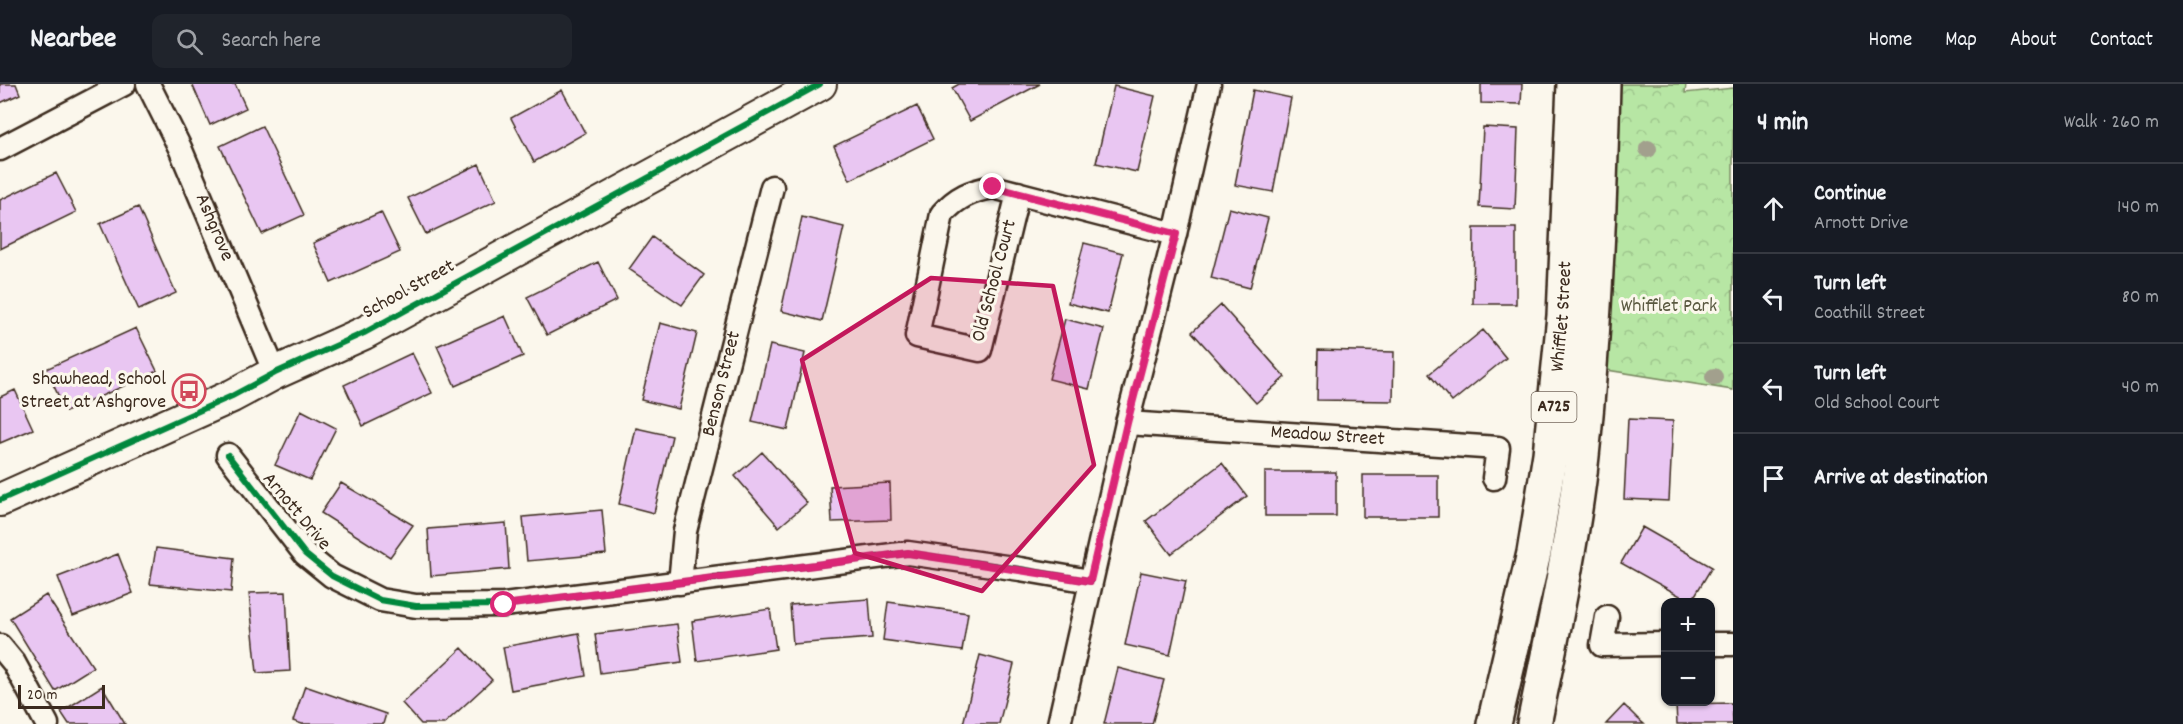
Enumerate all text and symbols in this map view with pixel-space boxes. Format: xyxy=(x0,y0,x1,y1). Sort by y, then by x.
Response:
search box xyxy=(152,14,572,68)
text: Nearbee xyxy=(30,21,116,61)
icon: search xyxy=(173,25,206,58)
text: Search here xyxy=(221,26,321,57)
text: Home xyxy=(1868,26,1912,56)
text: Map xyxy=(1945,26,1977,56)
text: About xyxy=(2010,26,2057,56)
text: Contact xyxy=(2090,26,2153,56)
text: 4 min xyxy=(1757,105,1808,142)
text: Walk · 260 m xyxy=(2064,109,2159,137)
route end xyxy=(979,173,1005,199)
text: Continue xyxy=(1814,179,1886,210)
street label: Ashgrove xyxy=(187,190,240,266)
icon: ahead xyxy=(1757,192,1790,225)
text: 140 m xyxy=(2117,194,2159,222)
text: Arnott Drive xyxy=(1814,210,1908,238)
street label: Old School Court xyxy=(965,217,1025,345)
street label: School Street xyxy=(358,253,460,327)
street label: Whifflet Street xyxy=(1544,261,1580,373)
text: Turn left xyxy=(1814,269,1886,300)
icon: left xyxy=(1757,282,1790,315)
text: 80 m xyxy=(2122,284,2159,312)
park label: Whifflet Park xyxy=(1621,293,1717,321)
text: Coathill Street xyxy=(1814,300,1925,328)
street label: Benson Street xyxy=(695,328,749,439)
text: Turn left xyxy=(1814,359,1886,390)
place label: Shawhead, School Street at Ashgrove xyxy=(21,366,166,417)
icon: left xyxy=(1757,372,1790,405)
bus stop icon: Shawhead, School Street at Ashgrove xyxy=(171,373,207,409)
text: 40 m xyxy=(2121,374,2159,402)
text: Old School Court xyxy=(1814,390,1940,418)
road number: A725 xyxy=(1532,392,1576,422)
street label: Meadow Street xyxy=(1270,419,1386,454)
icon: arrive xyxy=(1757,462,1790,495)
text: Arrive at destination xyxy=(1814,463,1988,494)
street label: Arnott Drive xyxy=(255,467,337,557)
route start xyxy=(490,591,516,617)
map controls xyxy=(1661,598,1715,706)
button: + xyxy=(1661,598,1715,652)
button: − xyxy=(1661,652,1715,706)
scale bar xyxy=(18,682,105,710)
text: 20 m xyxy=(27,684,57,707)

